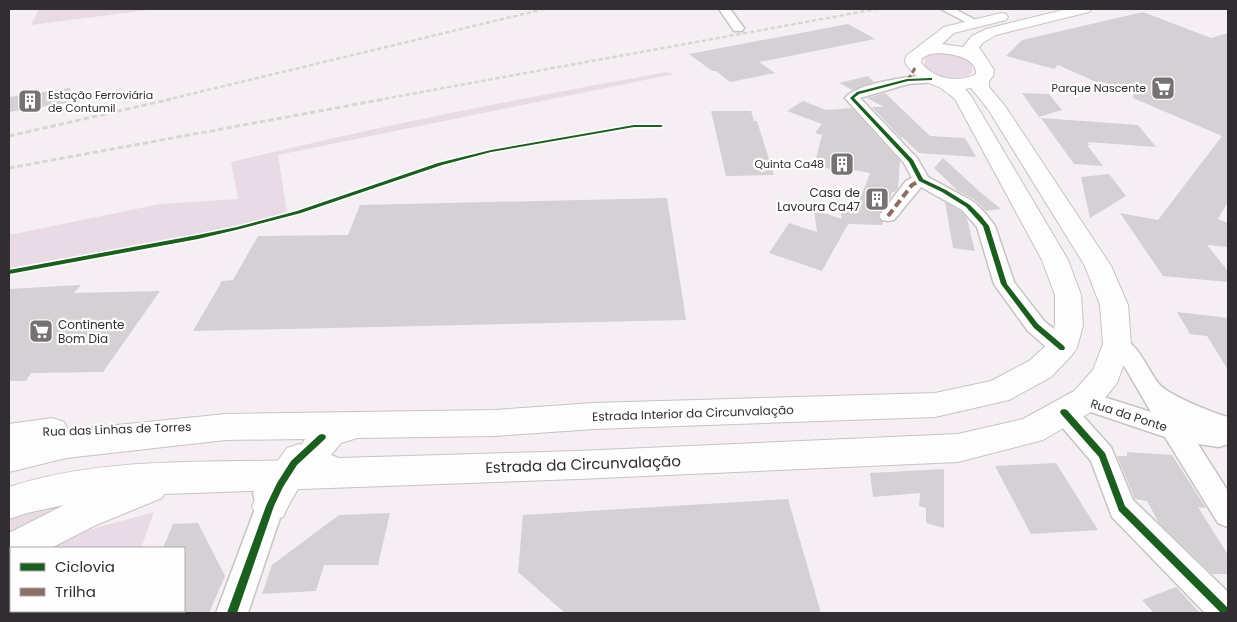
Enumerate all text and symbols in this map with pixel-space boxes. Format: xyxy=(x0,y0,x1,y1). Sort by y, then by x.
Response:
supermarket icon: Parque Nascente xyxy=(1150,75,1176,101)
place label: Parque Nascente xyxy=(1052,80,1146,96)
place label: Estação Ferroviária de Contumil xyxy=(48,87,153,116)
building icon: Estação Ferroviária de Contumil xyxy=(17,88,43,114)
building icon: Quinta Ca48 xyxy=(829,151,855,177)
place label: Quinta Ca48 xyxy=(754,156,824,172)
place label: Casa de Lavoura Ca47 xyxy=(777,184,860,215)
building icon: Casa de Lavoura Ca47 xyxy=(864,186,890,212)
place label: Continente Bom Dia xyxy=(58,316,125,347)
supermarket icon: Continente Bom Dia xyxy=(28,318,54,344)
street label: Rua da Ponte xyxy=(1088,395,1170,435)
street label: Estrada Interior da Circunvalação xyxy=(592,401,794,425)
street label: Rua das Linhas de Torres xyxy=(42,418,192,440)
street label: Estrada da Circunvalação xyxy=(485,450,681,478)
legend xyxy=(10,547,185,612)
text: Ciclovia xyxy=(55,556,115,577)
text: Trilha xyxy=(55,581,96,602)

